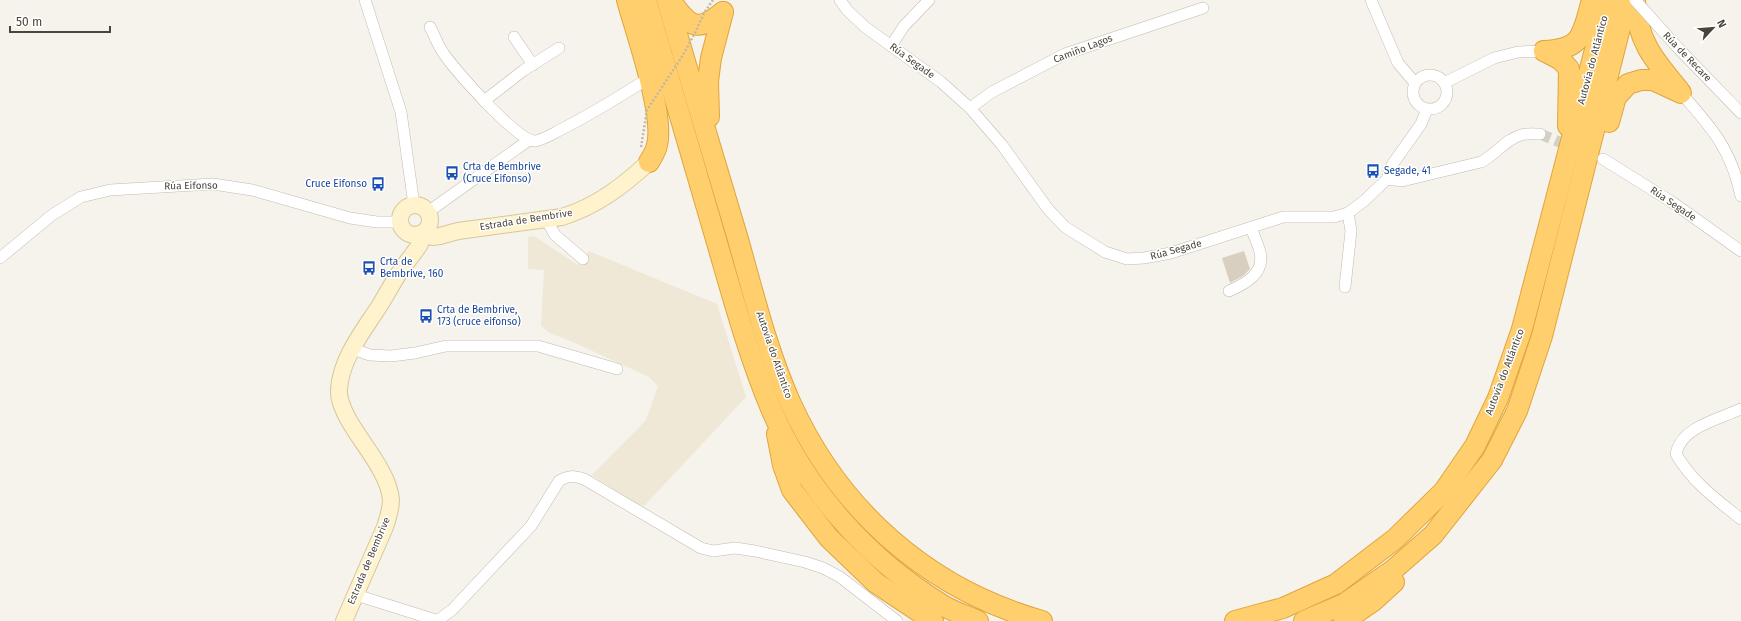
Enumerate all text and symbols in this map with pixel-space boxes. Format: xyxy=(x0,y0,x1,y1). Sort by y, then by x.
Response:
scale bar xyxy=(10,8,110,34)
north arrow xyxy=(1693,8,1733,48)
street label: Autovía do Atlántico xyxy=(1574,14,1611,106)
text: 50 m xyxy=(16,15,42,29)
text: N xyxy=(1714,18,1729,30)
street label: Rúa de Recare xyxy=(1660,29,1714,84)
street label: Camiño Lagos xyxy=(1052,32,1115,66)
street label: Rúa Segade xyxy=(887,40,937,81)
place label: Crta de Bembrive (Cruce Eifonso) xyxy=(463,161,541,185)
bus stop icon: Segade, 41 xyxy=(1365,163,1381,179)
bus stop icon: Crta de Bembrive (Cruce Eifonso) xyxy=(444,165,460,181)
place label: Segade, 41 xyxy=(1384,165,1431,177)
bus stop icon: Cruce Eifonso xyxy=(370,176,386,192)
place label: Cruce Eifonso xyxy=(306,178,367,190)
street label: Rúa Eifonso xyxy=(164,179,218,192)
street label: Rúa Segade xyxy=(1648,183,1699,224)
street label: Estrada de Bembrive xyxy=(479,207,573,233)
street label: Rúa Segade xyxy=(1149,236,1203,263)
place label: Crta de Bembrive, 160 xyxy=(380,256,444,280)
bus stop icon: Crta de Bembrive, 160 xyxy=(361,260,377,276)
place label: Crta de Bembrive, 173 (cruce eifonso) xyxy=(437,304,521,328)
bus stop icon: Crta de Bembrive, 173 (cruce eifonso) xyxy=(418,308,434,324)
street label: Autovía do Atlántico xyxy=(753,310,796,400)
street label: Autovía do Atlántico xyxy=(1482,327,1527,417)
street label: Estrada de Bembrive xyxy=(345,516,393,606)

